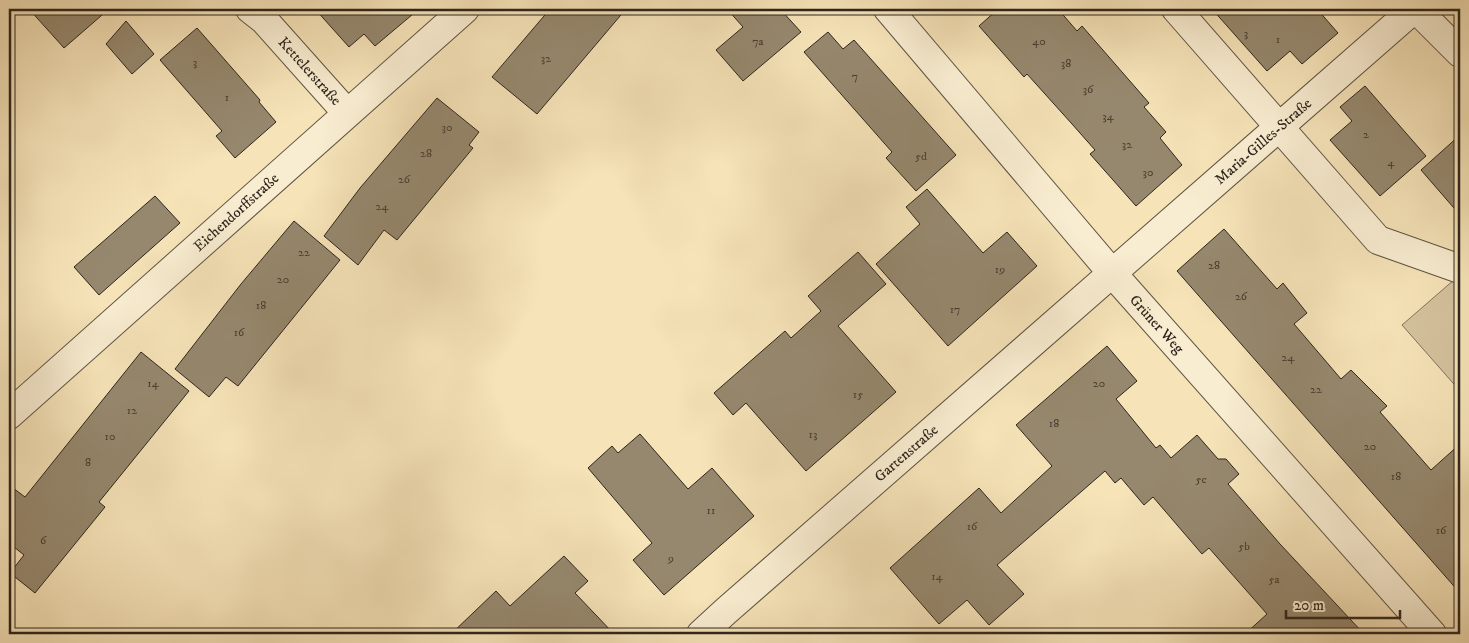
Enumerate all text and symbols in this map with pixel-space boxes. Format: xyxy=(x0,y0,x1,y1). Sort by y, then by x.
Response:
house number: 3 xyxy=(1244,26,1248,41)
house number: 1 xyxy=(1276,32,1280,47)
street label: Kettelerstraße xyxy=(274,33,345,110)
house number: 7a xyxy=(752,34,765,49)
house number: 40 xyxy=(1032,34,1046,49)
house number: 32 xyxy=(541,51,551,66)
house number: 3 xyxy=(193,55,197,70)
house number: 38 xyxy=(1061,56,1071,71)
house number: 7 xyxy=(852,69,858,84)
house number: 36 xyxy=(1083,82,1094,97)
house number: 1 xyxy=(225,90,229,105)
street label: Maria-Gilles-Straße xyxy=(1211,94,1316,189)
house number: 34 xyxy=(1102,109,1115,124)
house number: 30 xyxy=(442,120,452,135)
house number: 2 xyxy=(1363,127,1369,142)
house number: 32 xyxy=(1122,137,1132,152)
house number: 28 xyxy=(420,146,432,161)
house number: 5d xyxy=(915,149,927,164)
house number: 4 xyxy=(1388,155,1396,170)
house number: 30 xyxy=(1143,165,1153,180)
street label: Eichendorffstraße xyxy=(190,169,283,256)
house number: 26 xyxy=(398,172,411,187)
house number: 24 xyxy=(376,199,389,214)
house number: 22 xyxy=(298,245,310,260)
house number: 28 xyxy=(1208,258,1220,273)
house number: 19 xyxy=(995,262,1005,277)
house number: 20 xyxy=(277,272,289,287)
house number: 26 xyxy=(1235,289,1248,304)
street label: Grüner Weg xyxy=(1125,291,1188,358)
house number: 18 xyxy=(256,298,266,313)
house number: 17 xyxy=(950,302,960,317)
house number: 16 xyxy=(234,325,245,340)
house number: 24 xyxy=(1282,350,1295,365)
house number: 14 xyxy=(147,376,160,391)
house number: 20 xyxy=(1093,376,1105,391)
house number: 22 xyxy=(1310,382,1322,397)
house number: 15 xyxy=(853,387,863,402)
house number: 12 xyxy=(127,403,137,418)
house number: 18 xyxy=(1049,416,1059,431)
street label: Gartenstraße xyxy=(871,421,942,486)
house number: 13 xyxy=(809,427,817,442)
house number: 10 xyxy=(105,429,115,444)
house number: 20 xyxy=(1364,439,1376,454)
house number: 8 xyxy=(85,455,91,470)
house number: 18 xyxy=(1391,469,1401,484)
house number: 5c xyxy=(1195,472,1207,487)
house number: 11 xyxy=(707,503,715,518)
house number: 16 xyxy=(967,519,978,534)
house number: 16 xyxy=(1436,523,1447,538)
house number: 6 xyxy=(40,533,47,548)
house number: 5b xyxy=(1238,539,1250,554)
house number: 9 xyxy=(667,551,674,566)
house number: 14 xyxy=(931,569,944,584)
house number: 5a xyxy=(1268,572,1280,587)
scale bar xyxy=(1286,588,1400,620)
text: 20 m xyxy=(1294,596,1324,615)

